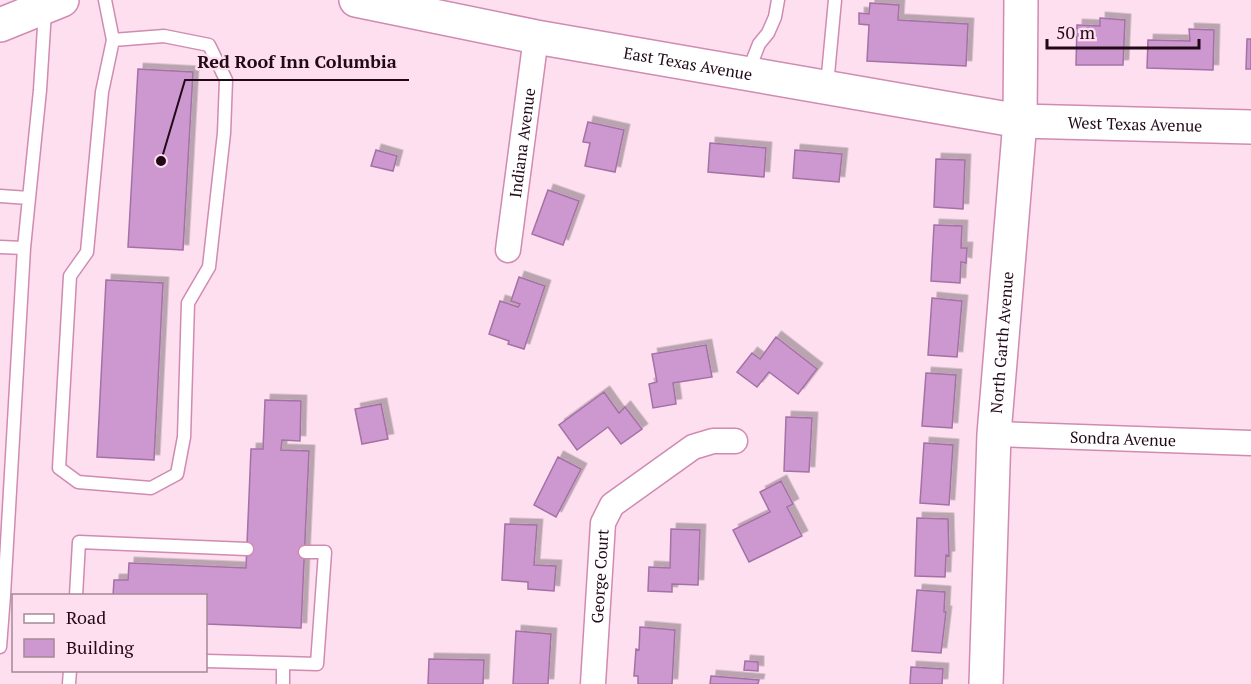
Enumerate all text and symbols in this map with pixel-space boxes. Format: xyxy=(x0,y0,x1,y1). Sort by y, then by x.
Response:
scale bar xyxy=(1047,12,1198,50)
text: 50 m xyxy=(1056,20,1096,44)
street label: East Texas Avenue xyxy=(622,41,754,85)
callout: Red Roof Inn Columbia xyxy=(185,44,409,80)
text: Red Roof Inn Columbia xyxy=(197,49,397,73)
street label: Indiana Avenue xyxy=(504,87,540,199)
street label: West Texas Avenue xyxy=(1067,111,1203,137)
street label: North Garth Avenue xyxy=(985,270,1018,414)
street label: Sondra Avenue xyxy=(1070,426,1176,451)
street label: George Court xyxy=(586,528,614,624)
legend xyxy=(12,594,207,672)
text: Road xyxy=(66,605,106,629)
text: Building xyxy=(66,635,134,659)

